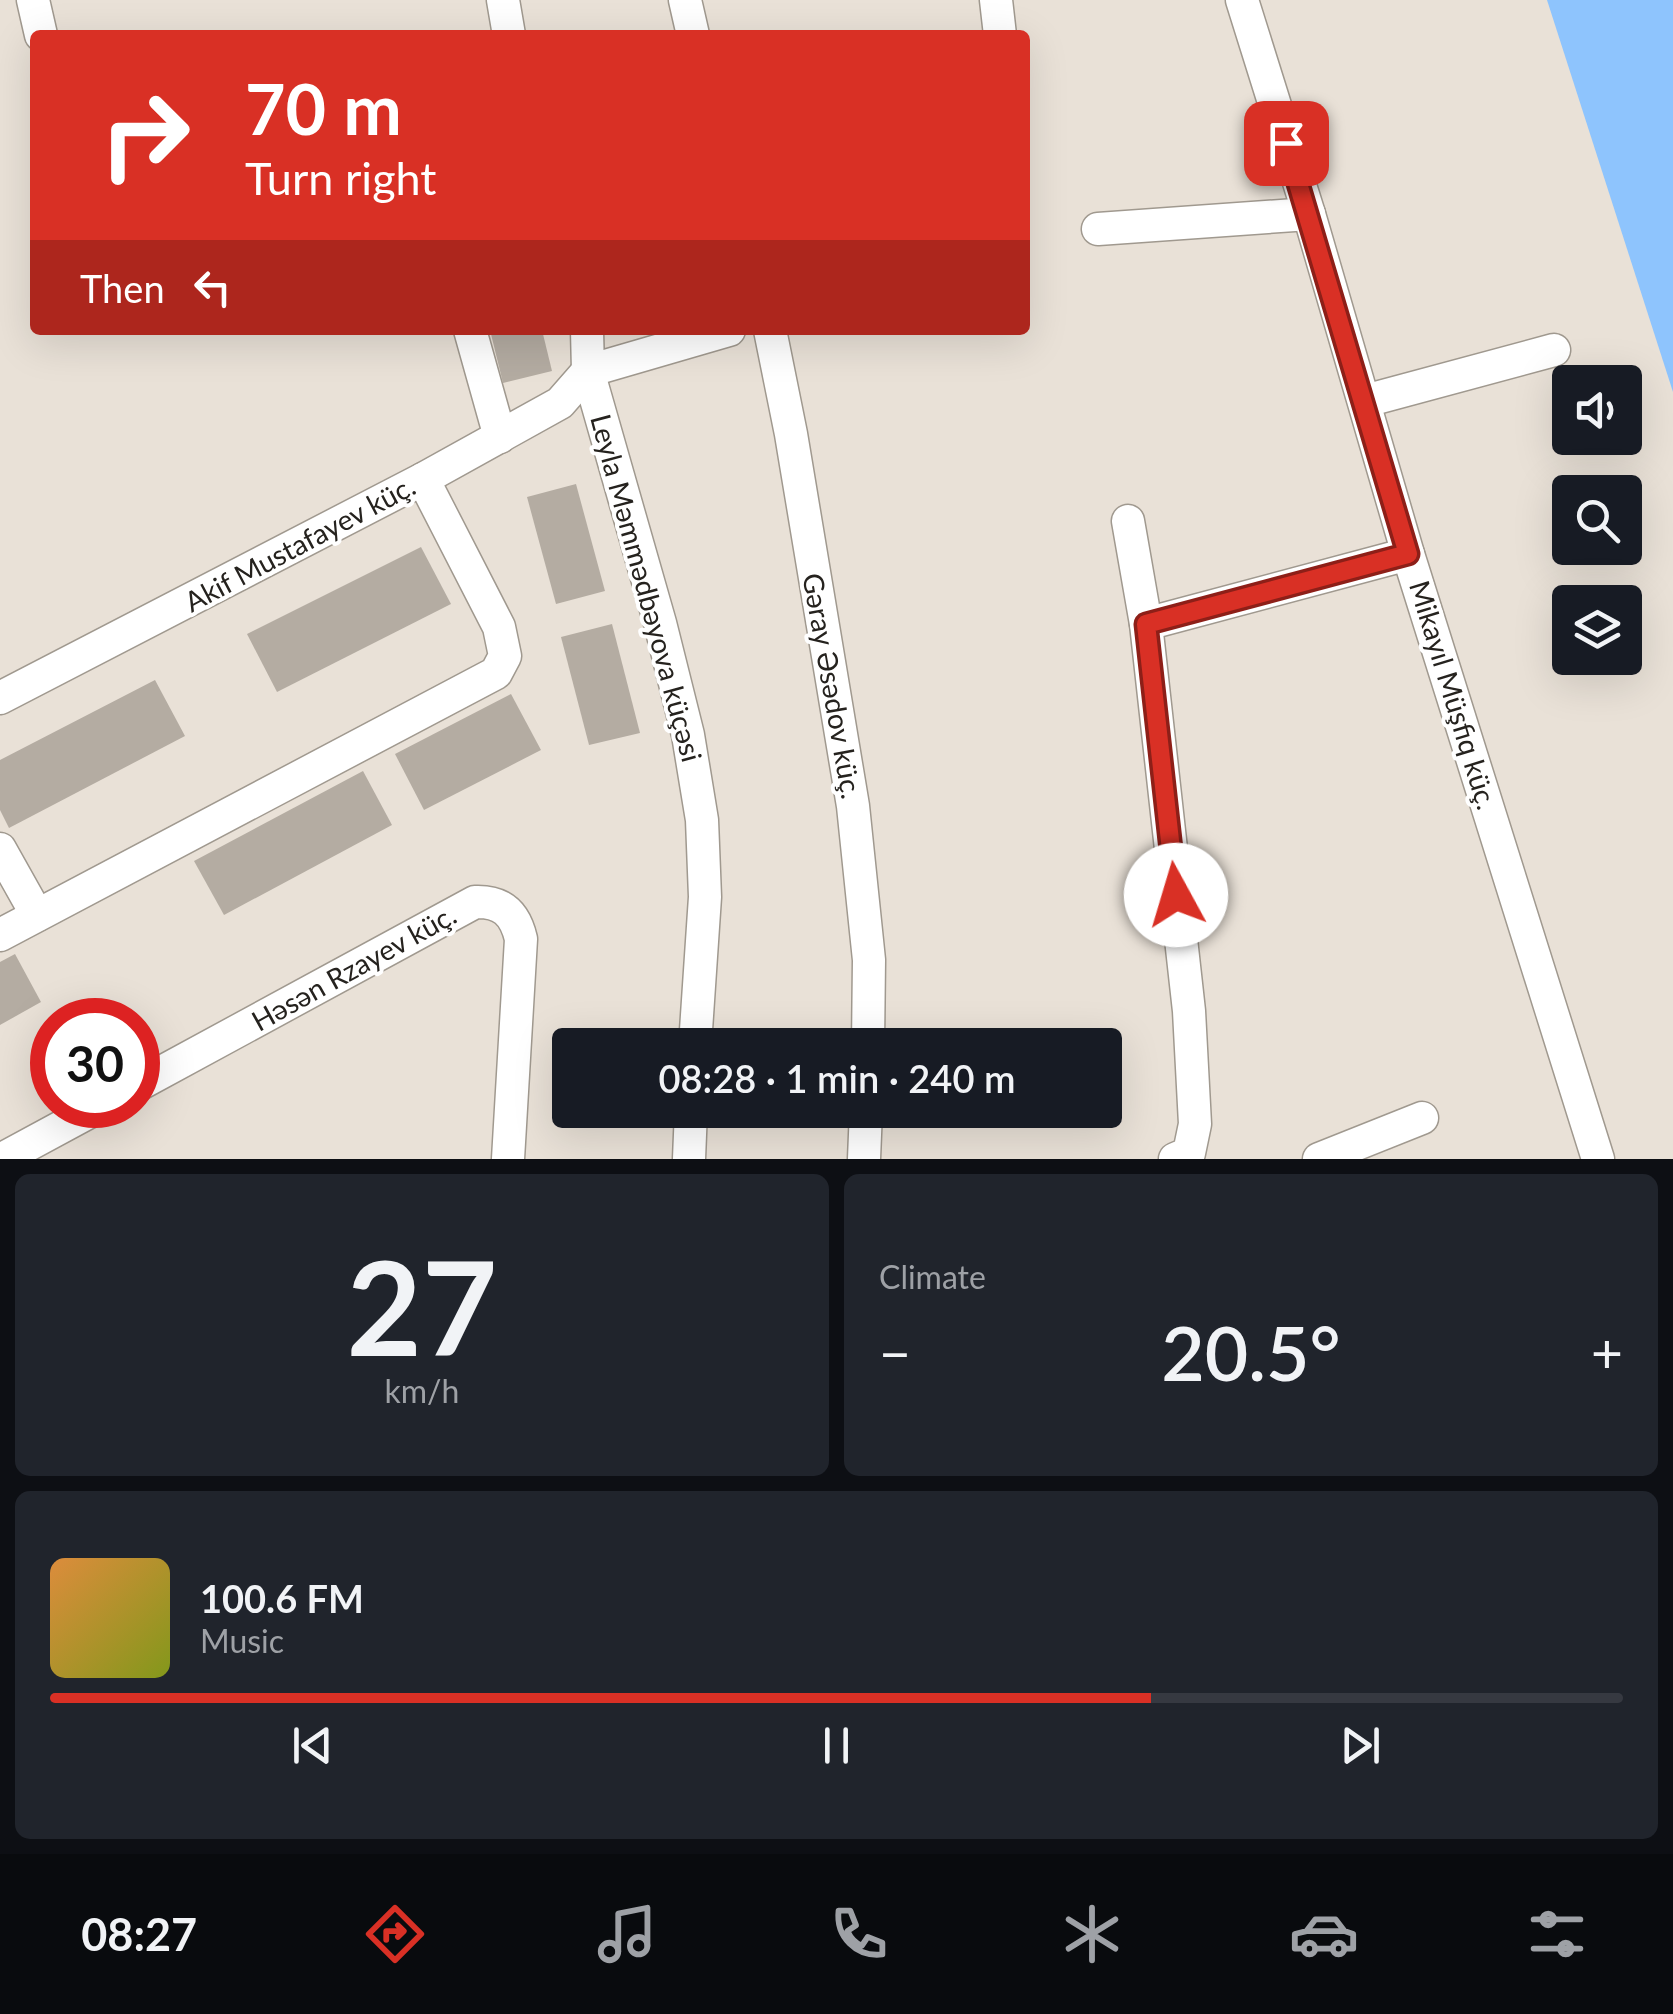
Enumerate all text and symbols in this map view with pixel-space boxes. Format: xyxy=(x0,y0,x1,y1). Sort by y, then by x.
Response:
text: 70 m xyxy=(245,66,402,150)
icon: right xyxy=(80,70,210,200)
pin xyxy=(1244,101,1329,186)
icon: arrive xyxy=(1259,116,1314,171)
text: Turn right xyxy=(245,151,436,205)
icon: left xyxy=(185,260,240,315)
text: Then xyxy=(80,265,165,311)
map controls xyxy=(1552,365,1642,675)
button: sound xyxy=(1552,365,1642,455)
street label: Leyla Məmmədbəyova küçəsi xyxy=(584,410,710,765)
street label: Akif Mustafayev küç. xyxy=(178,468,421,618)
button: search xyxy=(1552,475,1642,565)
street label: Gəray Əsədov küç. xyxy=(796,570,870,801)
street label: Mikayıl Müşfiq küç. xyxy=(1403,576,1505,813)
button: layers xyxy=(1552,585,1642,675)
position arrow xyxy=(1124,843,1228,947)
street label: Həsən Rzayev küç. xyxy=(245,897,462,1037)
speed limit sign: 30 xyxy=(30,998,160,1128)
text: 08:28 · 1 min · 240 m xyxy=(659,1055,1015,1101)
text: 27 xyxy=(347,1228,497,1384)
text: Climate xyxy=(879,1257,986,1296)
text: 20.5° xyxy=(1161,1307,1341,1397)
text: − xyxy=(879,1319,911,1385)
text: + xyxy=(1591,1319,1623,1385)
text: km/h xyxy=(385,1371,459,1410)
text: 100.6 FM xyxy=(200,1575,364,1621)
text: Music xyxy=(200,1621,284,1660)
icon: previous xyxy=(285,1718,340,1773)
icon: pause xyxy=(809,1718,864,1773)
icon: next xyxy=(1333,1718,1388,1773)
icon: directions xyxy=(360,1899,430,1969)
icon: music xyxy=(592,1899,662,1969)
icon: phone xyxy=(824,1899,894,1969)
icon: climate xyxy=(1057,1899,1127,1969)
icon: car xyxy=(1289,1899,1359,1969)
icon: filters xyxy=(1522,1899,1592,1969)
text: 08:27 xyxy=(81,1907,197,1961)

